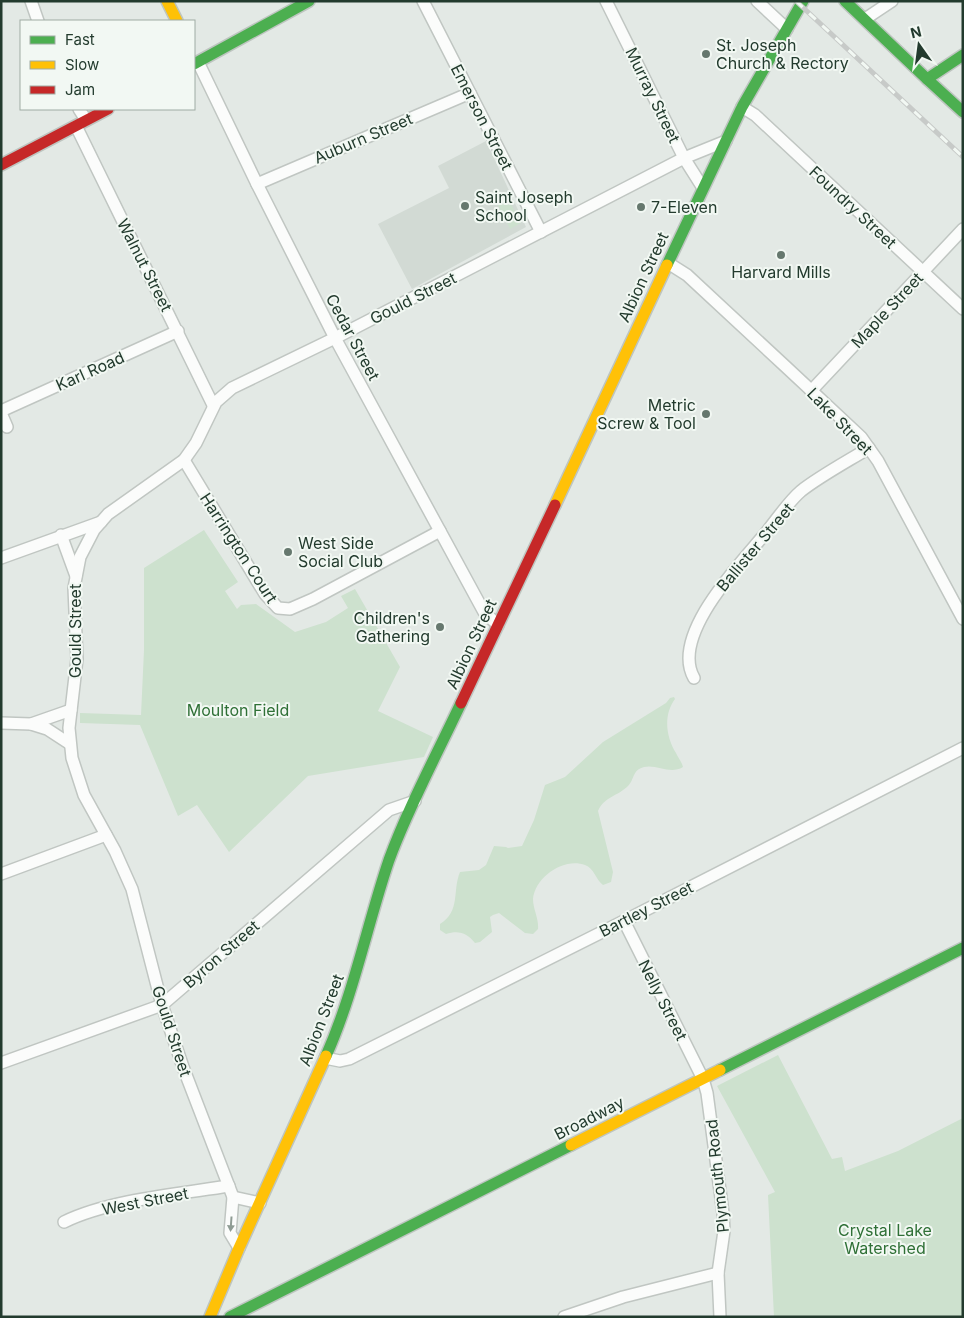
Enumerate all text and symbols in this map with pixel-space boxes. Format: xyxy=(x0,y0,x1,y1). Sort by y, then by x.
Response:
legend xyxy=(20,20,195,110)
north arrow xyxy=(894,20,944,70)
text: N xyxy=(909,22,923,41)
text: Fast xyxy=(65,30,95,49)
place label: St. Joseph Church & Rectory xyxy=(716,35,849,73)
street label: Murray Street xyxy=(621,44,685,146)
marker: St. Joseph Church & Rectory xyxy=(700,48,712,60)
text: Slow xyxy=(65,55,99,74)
street label: Emerson Street xyxy=(447,61,517,173)
text: Jam xyxy=(65,80,95,99)
street label: Auburn Street xyxy=(311,108,415,168)
street label: Foundry Street xyxy=(805,161,901,253)
place label: Saint Joseph School xyxy=(475,187,573,225)
place label: 7-Eleven xyxy=(651,197,717,217)
marker: Saint Joseph School xyxy=(459,200,471,212)
marker: 7-Eleven xyxy=(635,201,647,213)
street label: Walnut Street xyxy=(113,215,177,315)
street label: Albion Street xyxy=(613,229,673,325)
marker: Harvard Mills xyxy=(775,249,787,261)
place label: Harvard Mills xyxy=(731,262,831,282)
street label: Gould Street xyxy=(366,268,460,328)
street label: Maple Street xyxy=(847,268,927,352)
street label: Cedar Street xyxy=(322,290,384,384)
street label: Karl Road xyxy=(53,347,127,395)
street label: Lake Street xyxy=(803,383,877,459)
place label: Metric Screw & Tool xyxy=(597,395,696,433)
marker: Metric Screw & Tool xyxy=(700,408,712,420)
street label: Harrington Court xyxy=(196,489,282,607)
street label: Ballister Street xyxy=(712,499,798,595)
place label: West Side Social Club xyxy=(298,533,383,571)
marker: West Side Social Club xyxy=(282,546,294,558)
street label: Gould Street xyxy=(65,584,85,678)
street label: Albion Street xyxy=(441,596,501,692)
place label: Children's Gathering xyxy=(354,608,430,646)
marker: Children's Gathering xyxy=(434,621,446,633)
park label: Moulton Field xyxy=(187,700,289,720)
street label: Bartley Street xyxy=(596,877,696,941)
street label: Byron Street xyxy=(179,916,263,992)
street label: Nelly Street xyxy=(634,956,692,1044)
street label: Albion Street xyxy=(294,971,348,1069)
street label: Gould Street xyxy=(148,983,196,1079)
street label: Broadway xyxy=(551,1092,627,1144)
street label: Plymouth Road xyxy=(701,1118,733,1234)
street label: West Street xyxy=(100,1183,190,1219)
one-way arrow xyxy=(226,1216,234,1232)
park label: Crystal Lake Watershed xyxy=(838,1220,932,1258)

